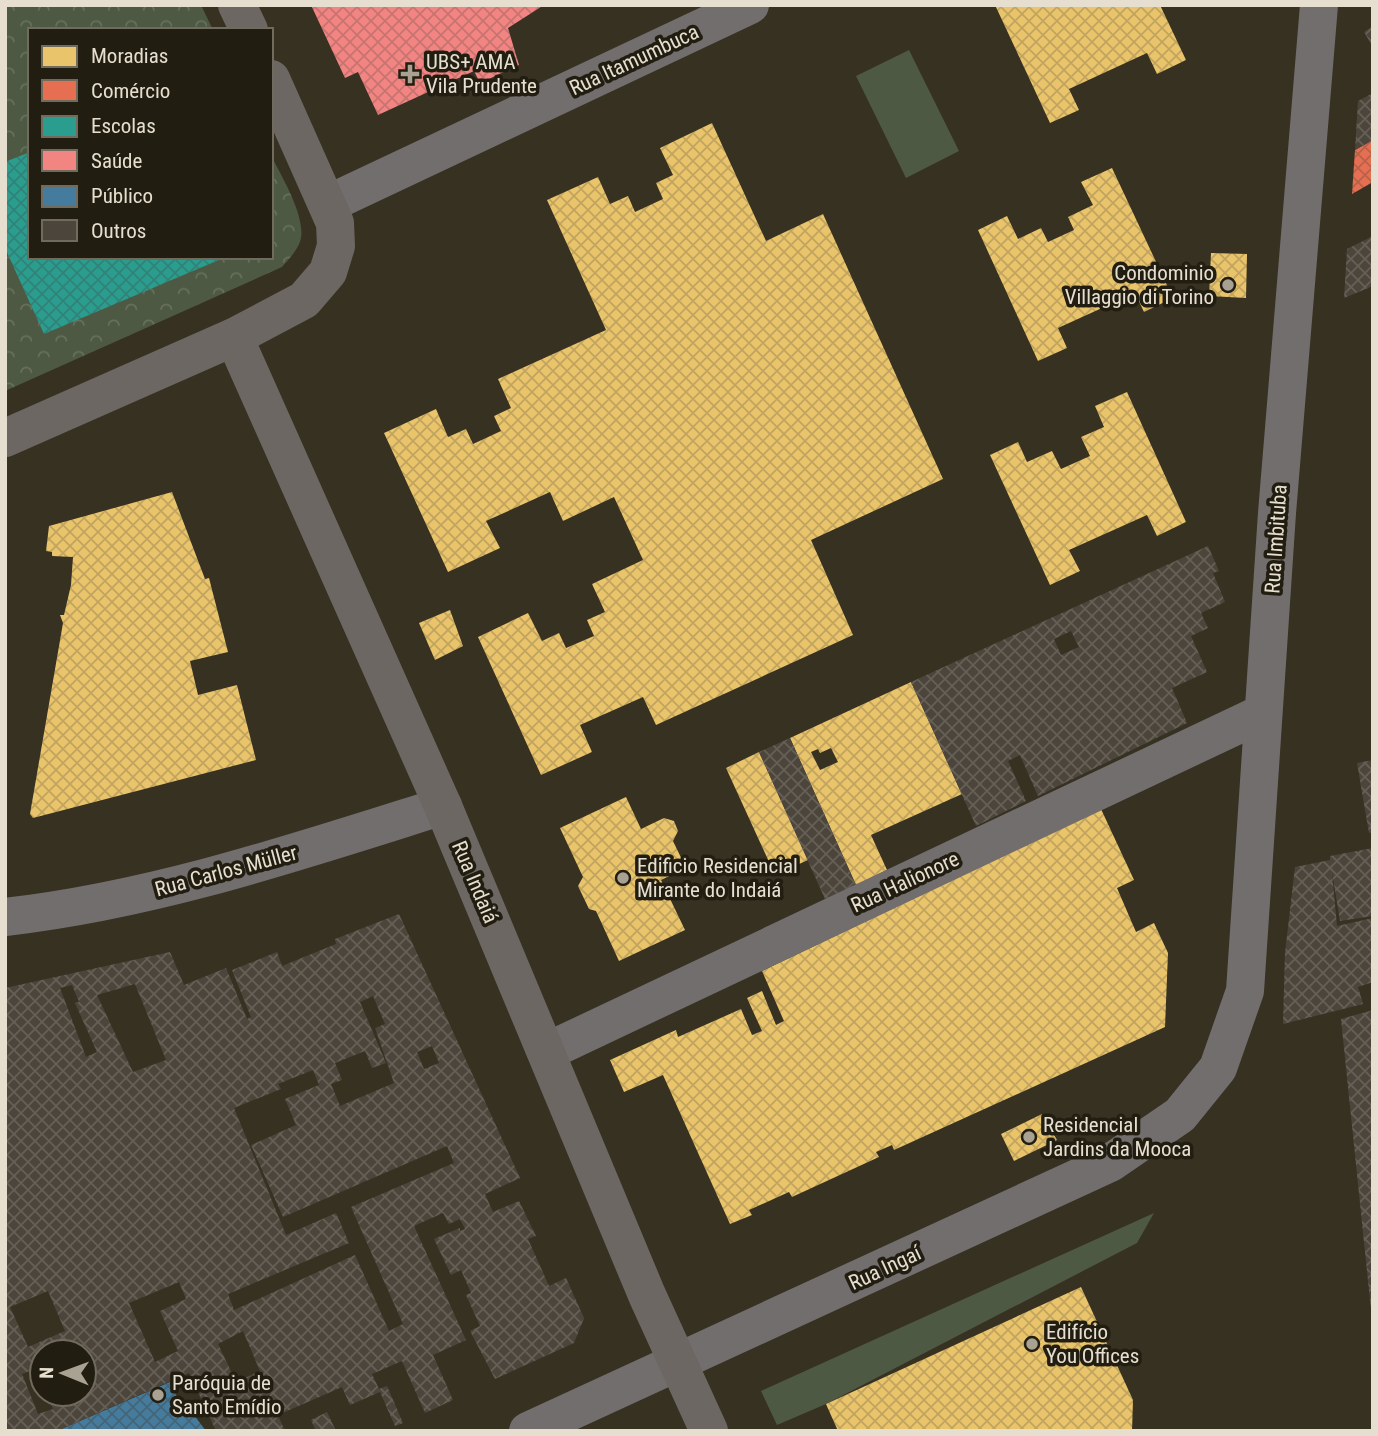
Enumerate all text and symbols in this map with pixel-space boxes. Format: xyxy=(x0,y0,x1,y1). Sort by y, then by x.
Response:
street label: Rua Itamumbuca xyxy=(566,20,702,100)
legend xyxy=(28,28,273,259)
text: Moradias xyxy=(91,44,168,68)
place label: UBS+ AMA Vila Prudente xyxy=(426,50,537,98)
marker: UBS+ AMA Vila Prudente xyxy=(400,64,420,84)
text: Comércio xyxy=(91,79,170,103)
text: Escolas xyxy=(91,114,156,138)
text: Saúde xyxy=(91,149,143,173)
text: Público xyxy=(91,184,153,208)
text: Outros xyxy=(91,219,146,243)
place label: Condominio Villaggio di Torino xyxy=(1065,261,1214,309)
marker: Condominio Villaggio di Torino xyxy=(1220,277,1236,293)
street label: Rua Imbituba xyxy=(1260,484,1292,594)
street label: Rua Indaiá xyxy=(447,837,503,927)
street label: Rua Carlos Müller xyxy=(152,840,300,902)
street label: Rua Halionore xyxy=(847,847,963,917)
place label: Edificio Residencial Mirante do Indaiá xyxy=(637,854,798,902)
marker: Edificio Residencial Mirante do Indaiá xyxy=(615,870,631,886)
place label: Residencial Jardins da Mooca xyxy=(1043,1113,1191,1161)
marker: Residencial Jardins da Mooca xyxy=(1021,1129,1037,1145)
street label: Rua Ingaí xyxy=(845,1240,926,1295)
place label: Edifício You Offices xyxy=(1046,1320,1139,1368)
marker: Edifício You Offices xyxy=(1024,1336,1040,1352)
north arrow xyxy=(28,1338,98,1408)
text: N xyxy=(35,1367,58,1379)
place label: Paróquia de Santo Emídio xyxy=(172,1371,281,1419)
marker: Paróquia de Santo Emídio xyxy=(150,1387,166,1403)

